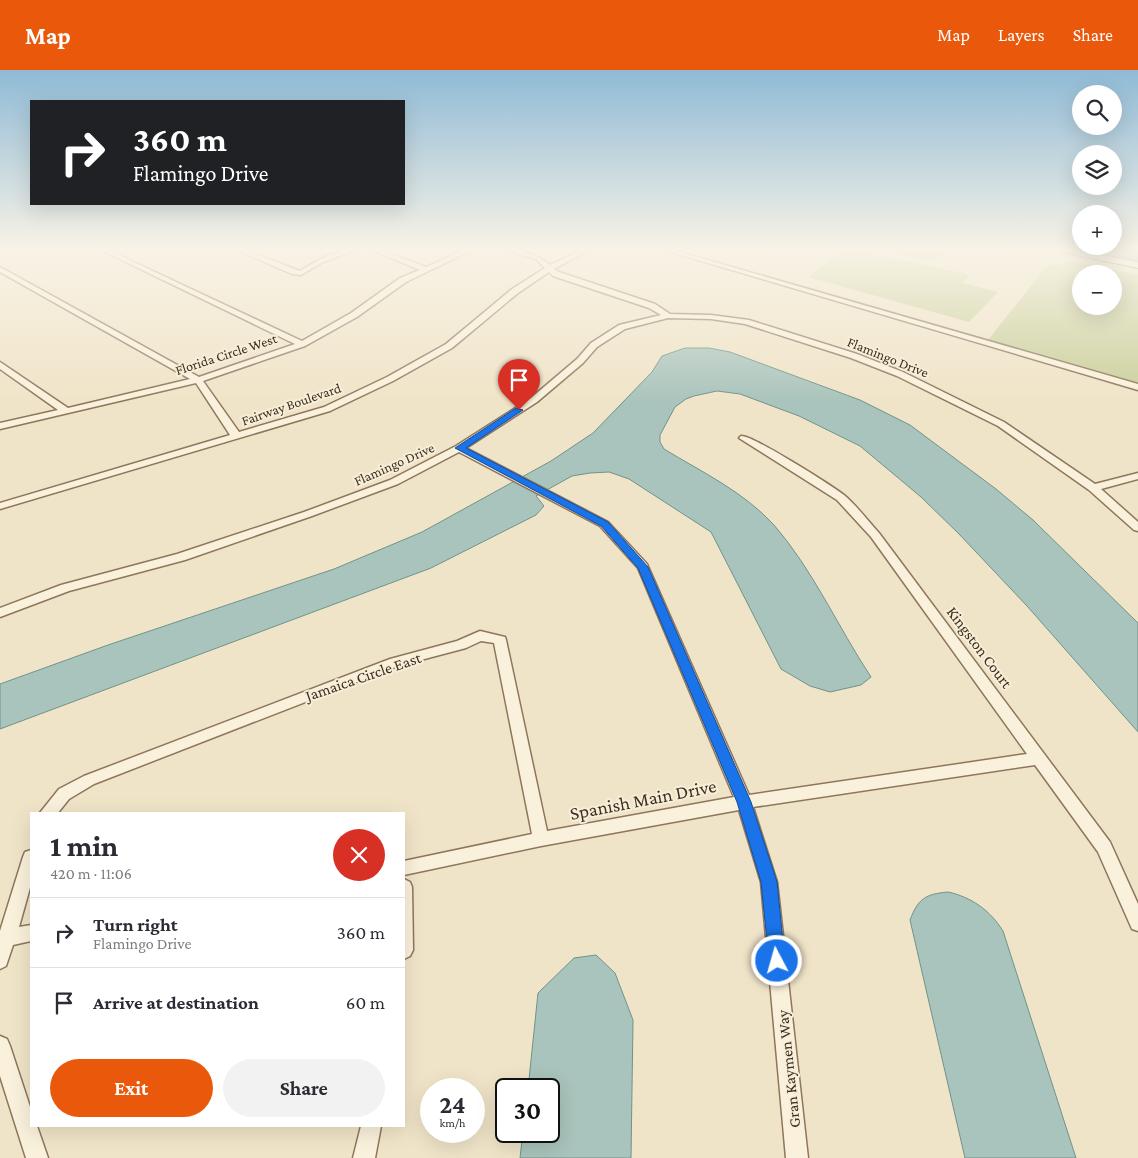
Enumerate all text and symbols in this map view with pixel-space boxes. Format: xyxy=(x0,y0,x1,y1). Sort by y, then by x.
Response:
text: Map xyxy=(25,22,71,49)
text: Map xyxy=(937,25,970,45)
text: Layers xyxy=(998,25,1045,45)
text: Share xyxy=(1073,25,1113,45)
map controls xyxy=(1072,85,1122,315)
button: search xyxy=(1072,85,1122,135)
icon: right xyxy=(50,120,115,185)
text: 360 m xyxy=(133,120,227,159)
button: layers xyxy=(1072,145,1122,195)
text: Flamingo Drive xyxy=(133,161,269,186)
button: + xyxy=(1072,205,1122,255)
button: − xyxy=(1072,265,1122,315)
street label: Florida Circle West xyxy=(173,330,279,378)
street label: Flamingo Drive xyxy=(845,333,931,381)
pin xyxy=(498,359,540,410)
icon: arrive xyxy=(505,366,533,394)
street label: Fairway Boulevard xyxy=(239,379,343,429)
street label: Flamingo Drive xyxy=(351,439,437,489)
street label: Kingston Court xyxy=(943,603,1016,692)
street label: Jamaica Circle East xyxy=(301,648,424,706)
street label: Spanish Main Drive xyxy=(568,775,718,824)
text: 1 min xyxy=(50,829,118,862)
button: close xyxy=(333,829,385,881)
text: 420 m · 11:06 xyxy=(50,865,132,882)
text: Turn right xyxy=(93,914,178,935)
icon: right xyxy=(50,919,78,947)
text: 360 m xyxy=(337,922,385,943)
position arrow xyxy=(750,934,802,986)
text: Flamingo Drive xyxy=(93,935,192,952)
icon: arrive xyxy=(50,989,78,1017)
text: Arrive at destination xyxy=(93,992,259,1013)
text: 60 m xyxy=(346,992,385,1013)
street label: Gran Kaymen Way xyxy=(774,1008,804,1129)
button: Exit xyxy=(50,1059,213,1117)
button: Share xyxy=(223,1059,385,1117)
speed limit sign: 30 xyxy=(495,1078,560,1143)
text: 24 xyxy=(439,1091,466,1118)
text: km/h xyxy=(440,1116,465,1130)

